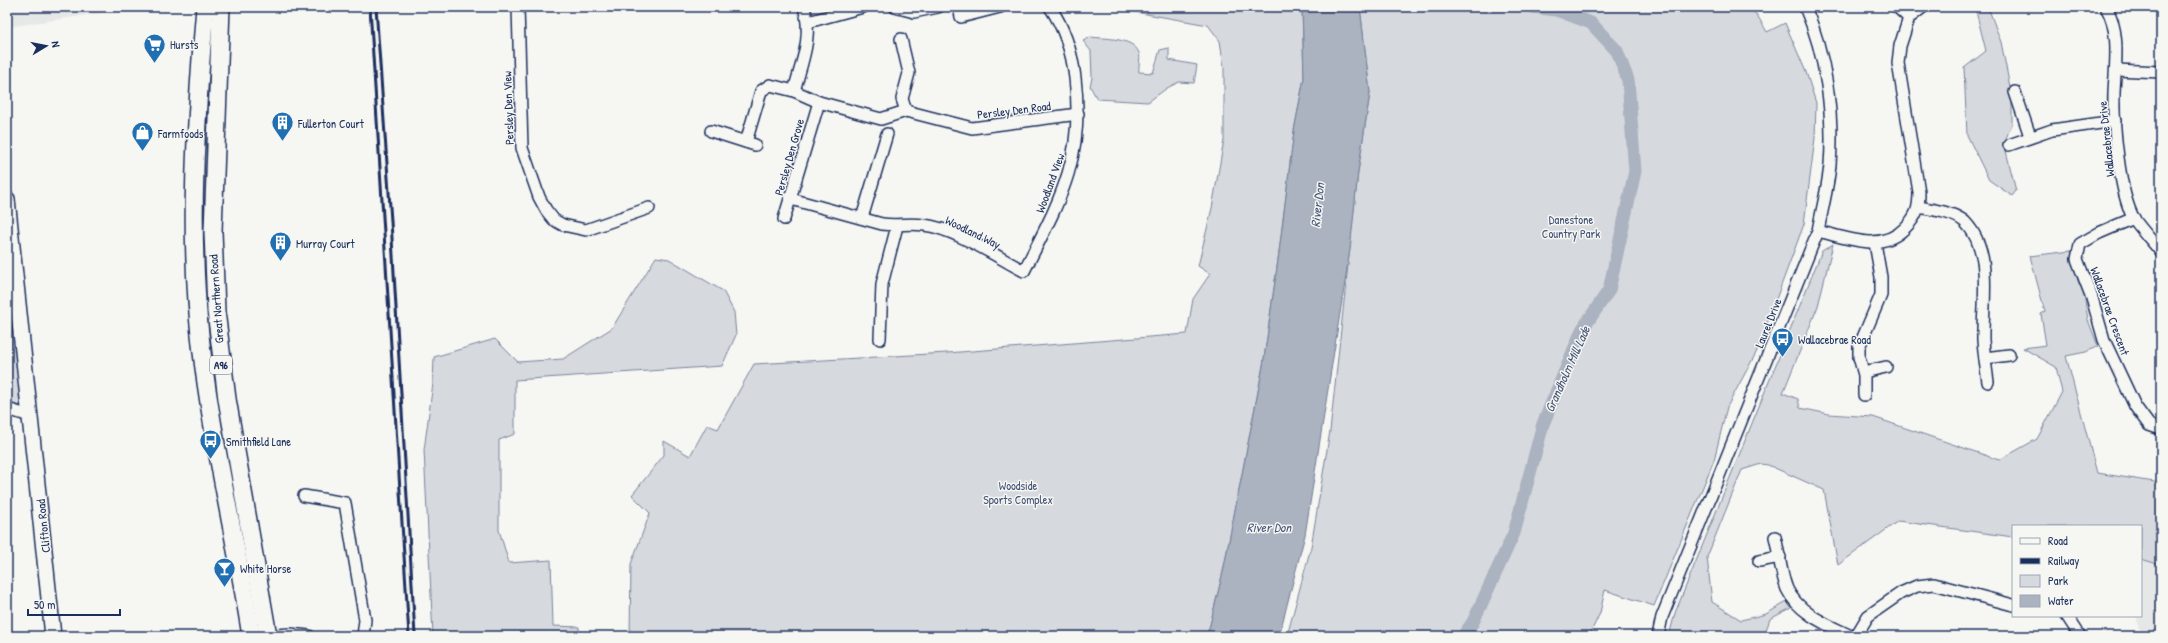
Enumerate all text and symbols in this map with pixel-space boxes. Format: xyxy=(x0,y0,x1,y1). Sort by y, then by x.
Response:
north arrow xyxy=(26,26,66,66)
supermarket icon: Hursts xyxy=(141,31,167,64)
place label: Hursts xyxy=(170,36,199,53)
text: N xyxy=(48,40,63,49)
street label: Persley Den View xyxy=(498,70,518,145)
street label: Persley Den Road xyxy=(976,97,1052,123)
street label: Wallacebrae Drive xyxy=(2094,100,2118,178)
building icon: Fullerton Court xyxy=(270,110,296,143)
place label: Fullerton Court xyxy=(297,115,365,132)
street label: Persley Den Grove xyxy=(770,116,808,197)
shop icon: Farmfoods xyxy=(130,120,156,153)
place label: Farmfoods xyxy=(157,125,204,142)
street label: Woodland View xyxy=(1031,150,1069,215)
water label: River Don xyxy=(1306,181,1328,228)
street label: Woodland Way xyxy=(942,211,1004,253)
park label: Danestone Country Park xyxy=(1542,211,1600,242)
building icon: Murray Court xyxy=(268,230,294,263)
place label: Murray Court xyxy=(296,235,356,252)
street label: Great Northern Road xyxy=(204,254,228,344)
street label: Wallacebrae Crescent xyxy=(2086,264,2134,358)
street label: Laurel Drive xyxy=(1750,296,1786,350)
water label: Grandholm Mill Lade xyxy=(1540,322,1594,415)
bus stop icon: Wallacebrae Road xyxy=(1770,326,1796,359)
place label: Wallacebrae Road xyxy=(1798,331,1871,348)
road number: A96 xyxy=(210,356,232,374)
bus stop icon: Smithfield Lane xyxy=(197,428,223,461)
place label: Smithfield Lane xyxy=(226,433,291,450)
park label: Woodside Sports Complex xyxy=(983,477,1053,508)
street label: Clifton Road xyxy=(32,498,54,554)
water label: River Don xyxy=(1247,518,1292,536)
legend xyxy=(2012,525,2142,617)
text: Road xyxy=(2048,532,2068,549)
text: Railway xyxy=(2048,552,2079,569)
bar icon: White Horse xyxy=(212,555,238,588)
place label: White Horse xyxy=(240,560,291,577)
text: Park xyxy=(2048,572,2068,589)
scale bar xyxy=(28,591,120,617)
text: Water xyxy=(2048,592,2074,609)
text: 50 m xyxy=(34,596,55,613)

